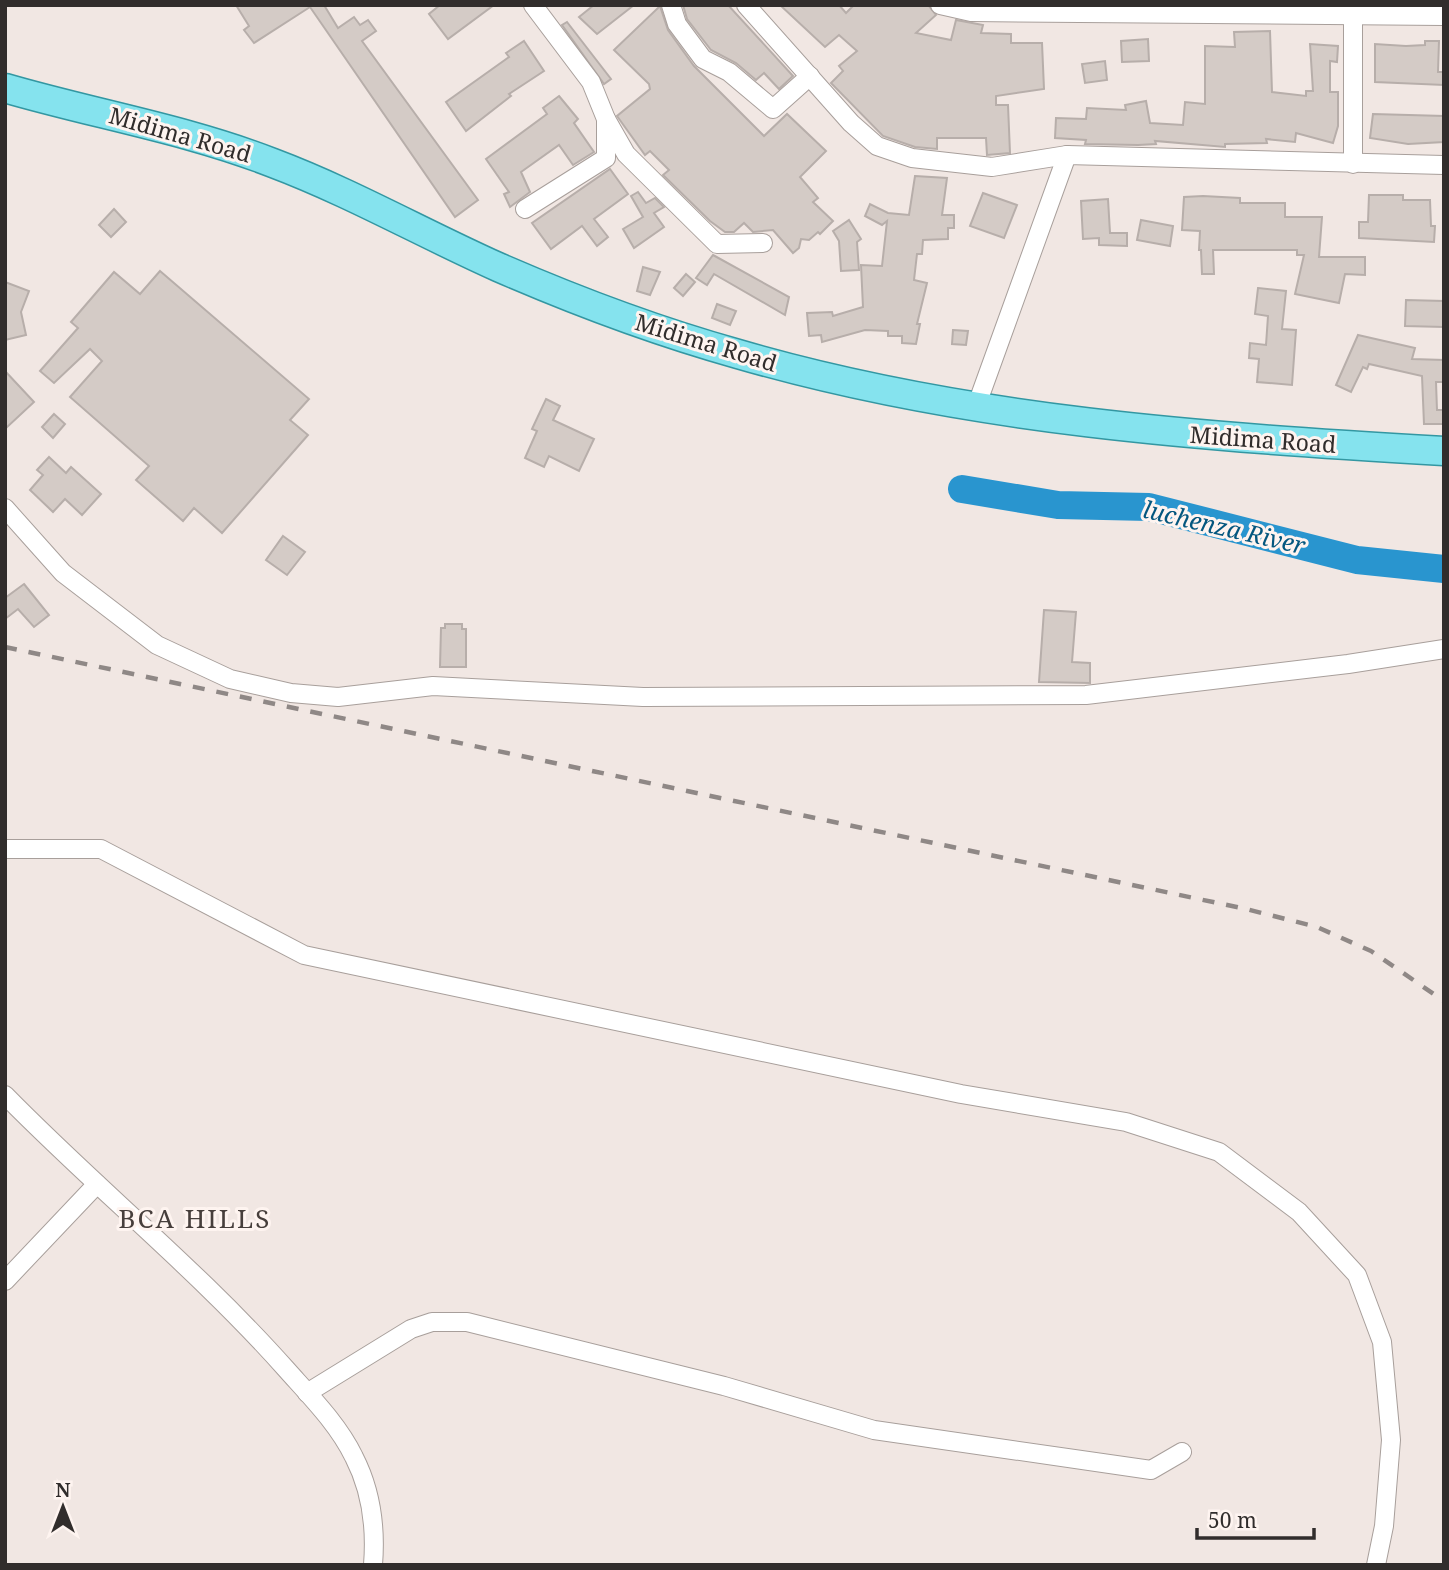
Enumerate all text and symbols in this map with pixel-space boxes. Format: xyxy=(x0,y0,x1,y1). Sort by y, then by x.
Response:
street label: Midima Road xyxy=(105,98,255,170)
street label: Midima Road xyxy=(632,305,781,379)
street label: Midima Road xyxy=(1189,418,1337,460)
water label: luchenza River xyxy=(1140,492,1309,561)
district label: BCA HILLS xyxy=(119,1200,271,1236)
north arrow xyxy=(28,1472,98,1542)
text: N xyxy=(56,1477,71,1503)
scale bar xyxy=(1197,1496,1314,1540)
text: 50 m xyxy=(1208,1506,1257,1534)

